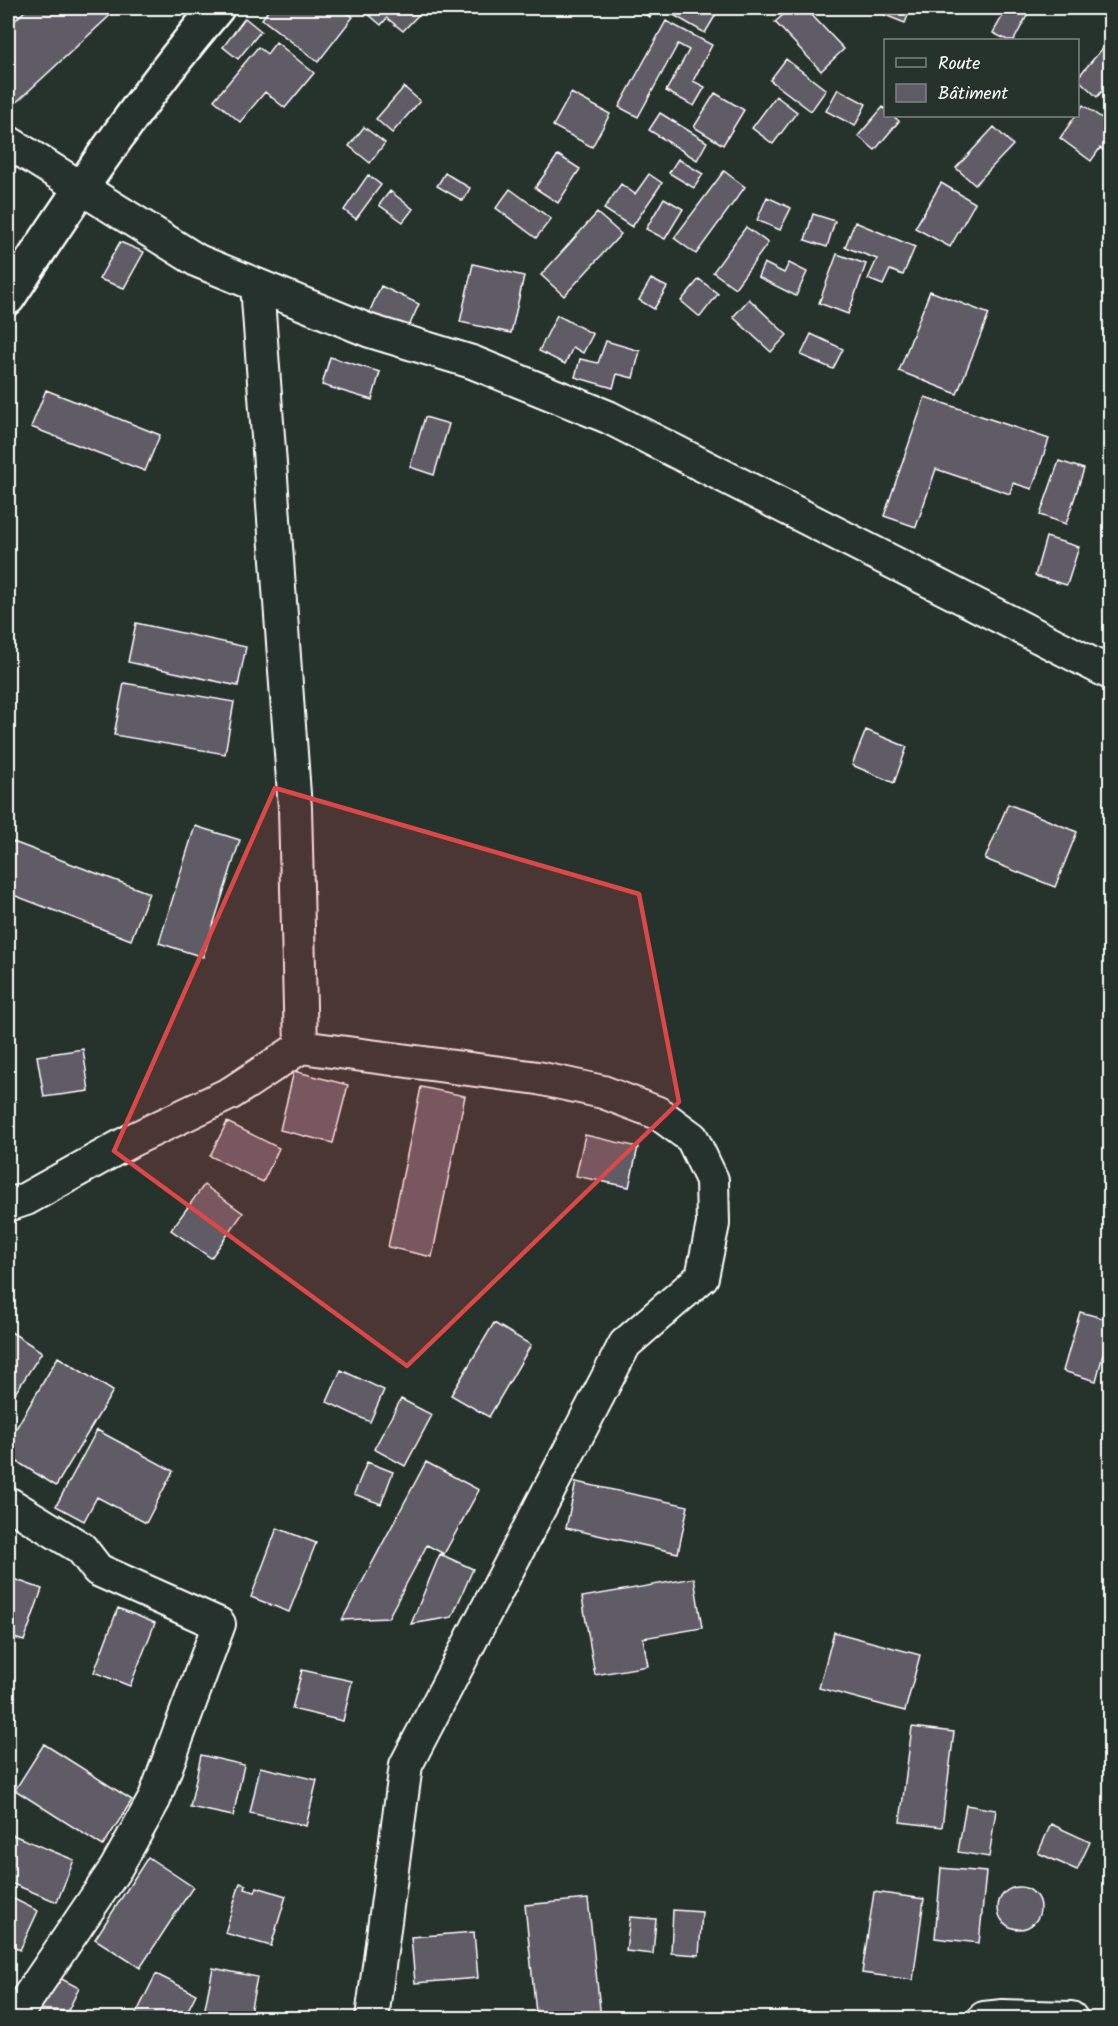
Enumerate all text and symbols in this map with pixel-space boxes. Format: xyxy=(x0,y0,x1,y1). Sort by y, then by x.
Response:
legend xyxy=(884,39,1079,117)
text: Route xyxy=(938,50,980,79)
text: Bâtiment xyxy=(938,80,1009,109)

